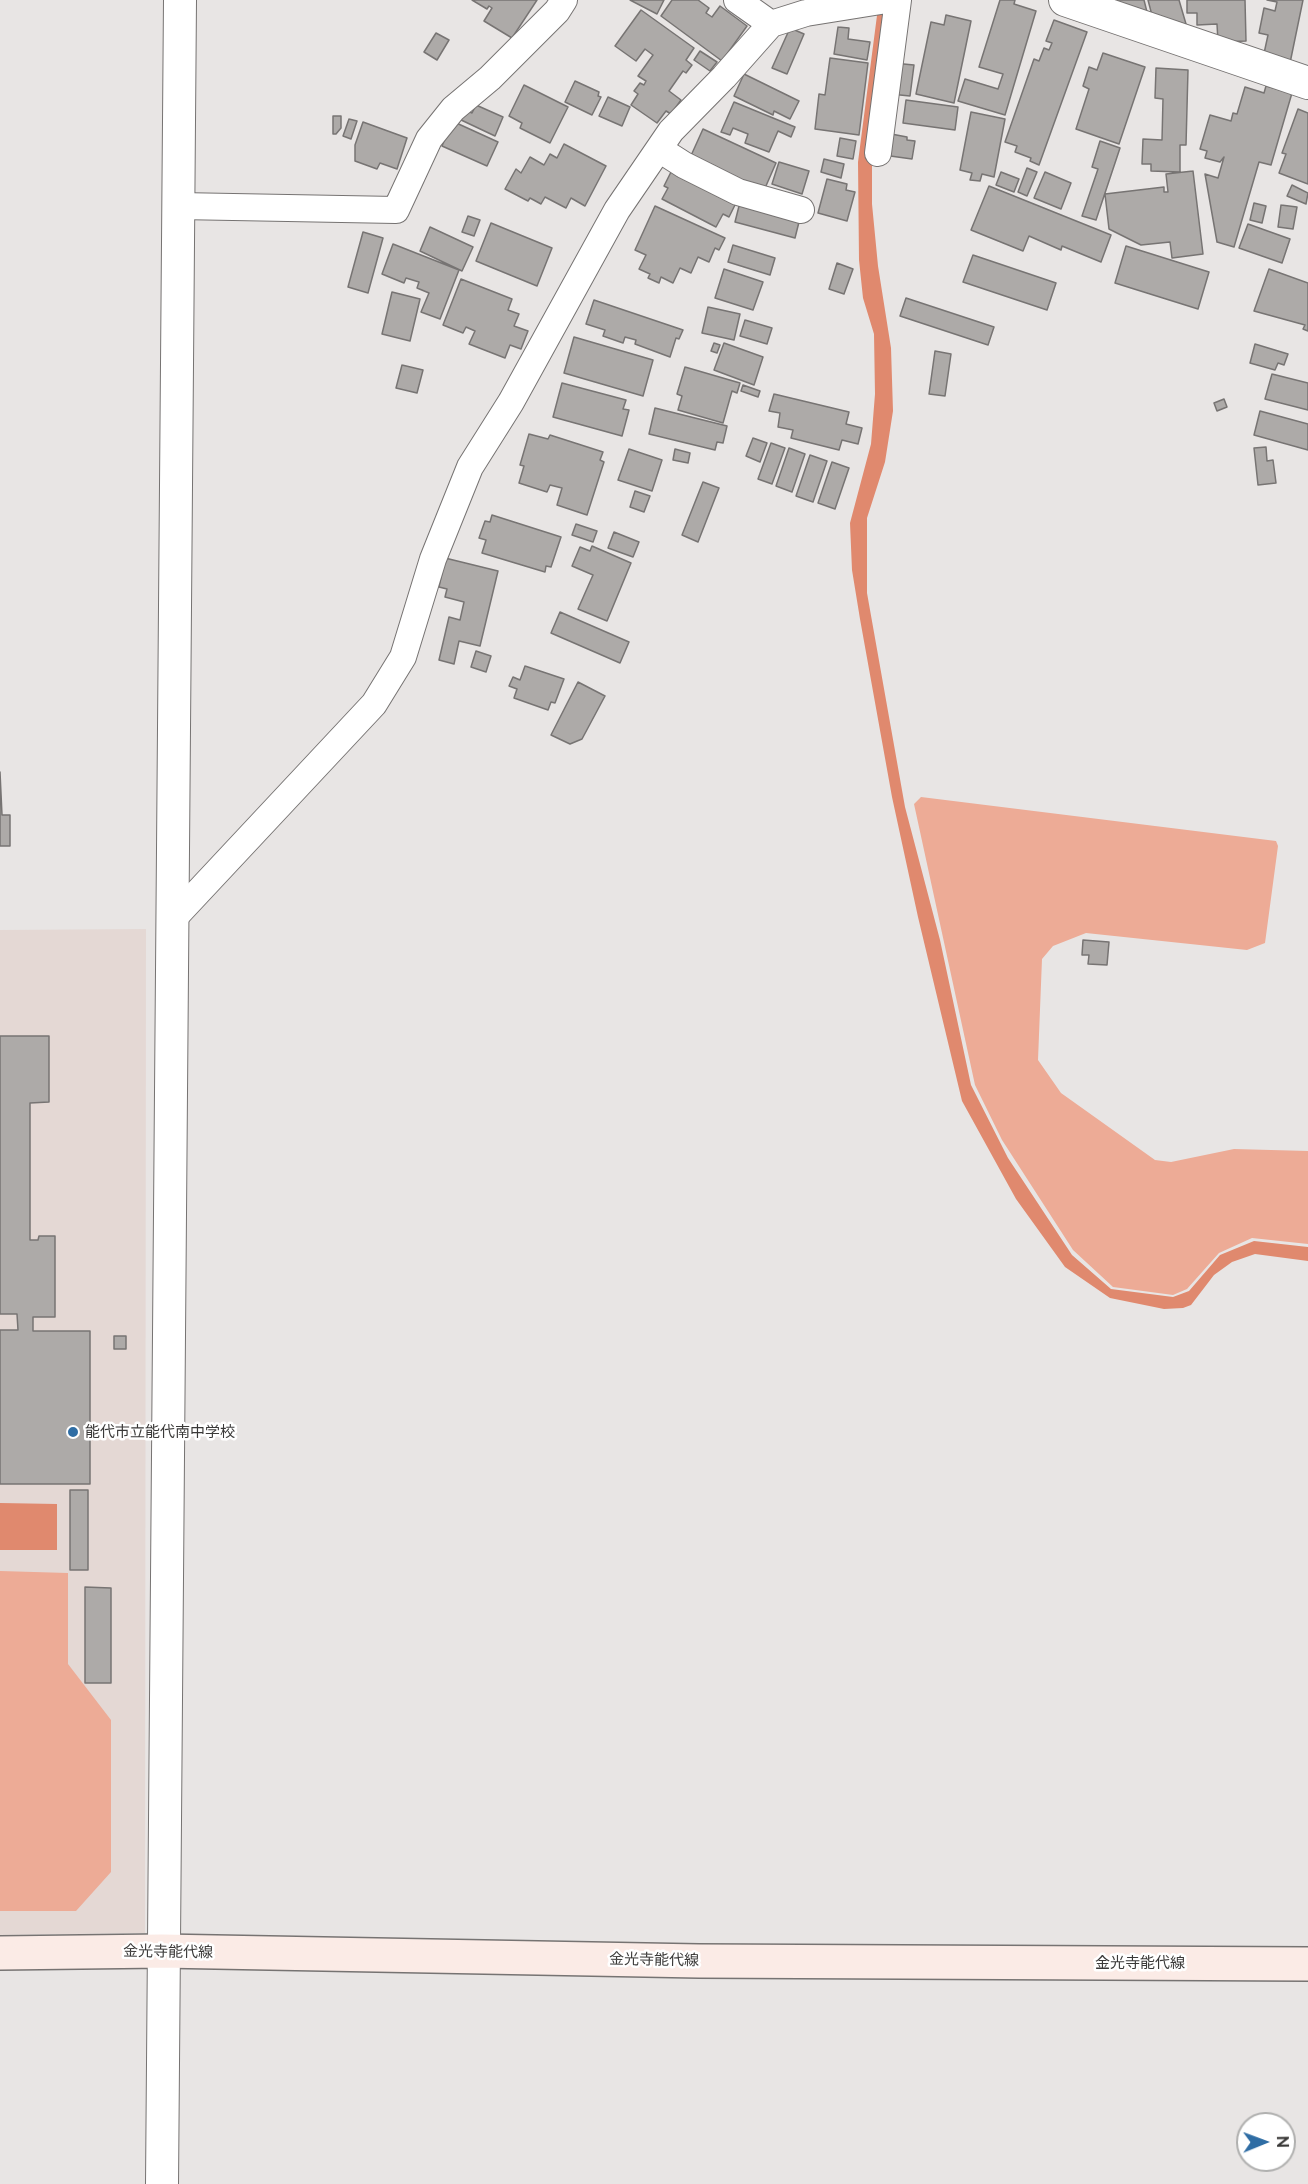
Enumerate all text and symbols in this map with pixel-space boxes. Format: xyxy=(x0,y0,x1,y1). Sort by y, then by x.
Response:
place label: 能代市立能代南中学校 xyxy=(85,1423,235,1441)
marker: 能代市立能代南中学校 xyxy=(66,1425,80,1439)
street label: 金光寺能代線 xyxy=(123,1942,213,1962)
street label: 金光寺能代線 xyxy=(609,1950,699,1970)
street label: 金光寺能代線 xyxy=(1095,1954,1185,1972)
north arrow xyxy=(1236,2112,1296,2172)
text: N xyxy=(1273,2135,1292,2148)

